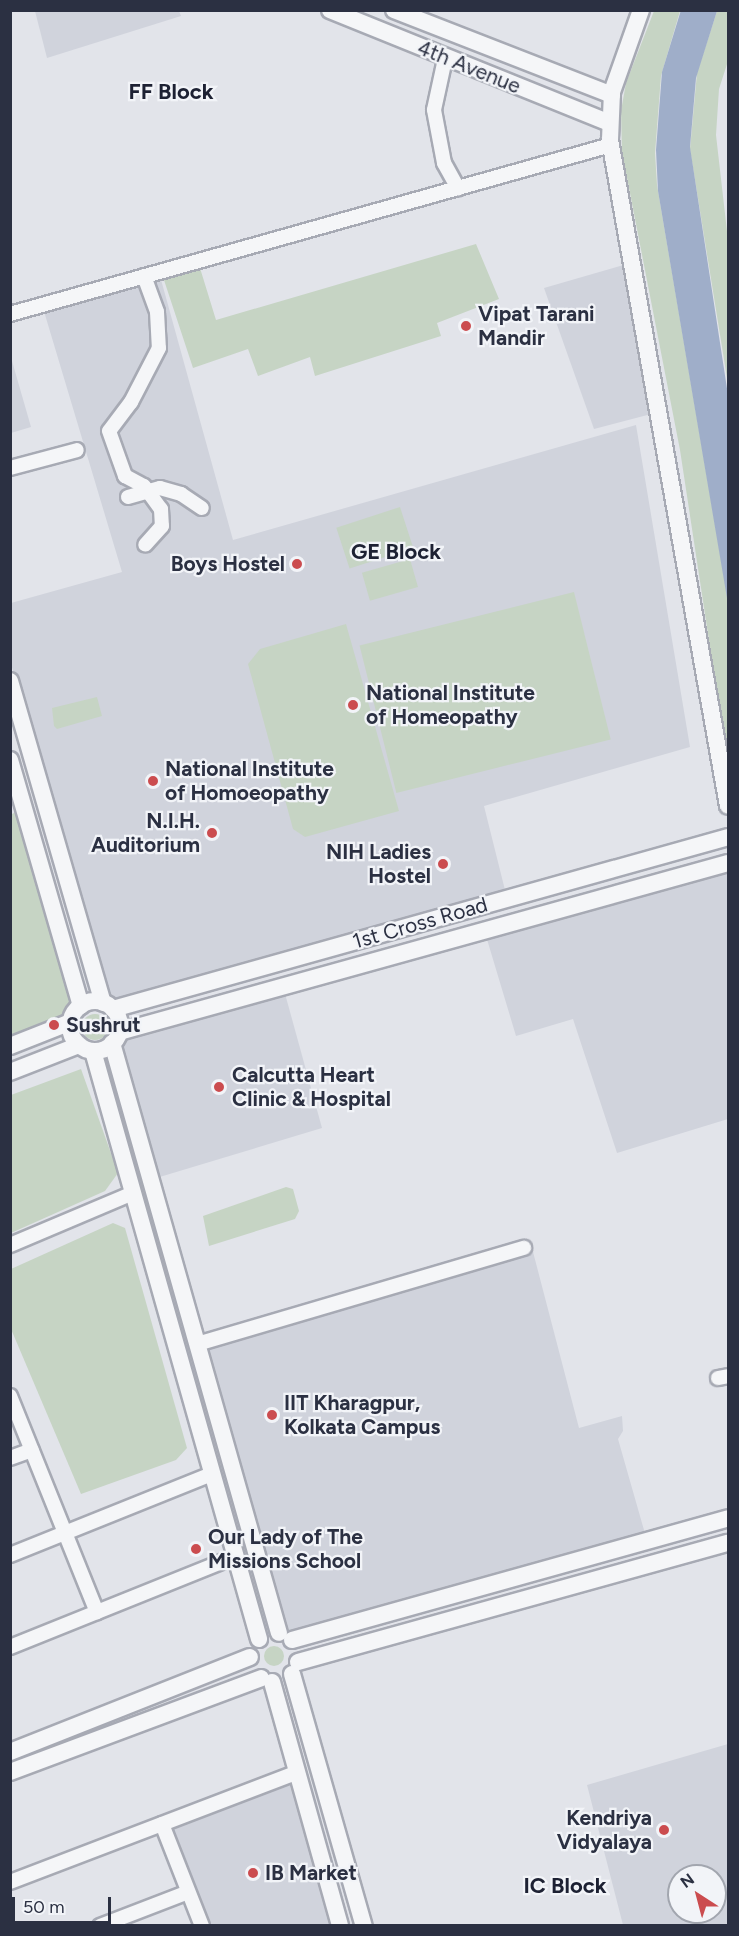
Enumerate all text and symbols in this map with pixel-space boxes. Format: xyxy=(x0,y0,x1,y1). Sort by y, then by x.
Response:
street label: 4th Avenue xyxy=(414,35,524,99)
district label: FF Block xyxy=(128,79,214,105)
place label: Vipat Tarani Mandir xyxy=(478,301,595,351)
marker: Vipat Tarani Mandir xyxy=(459,319,473,333)
district label: GE Block xyxy=(351,539,441,565)
place label: Boys Hostel xyxy=(171,551,285,577)
marker: Boys Hostel xyxy=(290,557,304,571)
place label: National Institute of Homeopathy xyxy=(366,680,535,730)
marker: National Institute of Homeopathy xyxy=(344,696,362,714)
place label: National Institute of Homoeopathy xyxy=(165,756,334,806)
marker: National Institute of Homoeopathy xyxy=(146,774,160,788)
place label: N.I.H. Auditorium xyxy=(91,808,200,858)
marker: N.I.H. Auditorium xyxy=(205,826,219,840)
place label: NIH Ladies Hostel xyxy=(326,839,431,889)
marker: NIH Ladies Hostel xyxy=(436,857,450,871)
street label: 1st Cross Road xyxy=(350,892,490,954)
place label: Sushrut xyxy=(66,1012,141,1038)
marker: Sushrut xyxy=(47,1018,61,1032)
place label: Calcutta Heart Clinic & Hospital xyxy=(232,1062,391,1112)
marker: Calcutta Heart Clinic & Hospital xyxy=(210,1078,228,1096)
place label: IIT Kharagpur, Kolkata Campus xyxy=(284,1390,440,1440)
marker: IIT Kharagpur, Kolkata Campus xyxy=(265,1408,279,1422)
place label: Our Lady of The Missions School xyxy=(208,1524,363,1574)
marker: Our Lady of The Missions School xyxy=(189,1542,203,1556)
place label: Kendriya Vidyalaya xyxy=(557,1805,652,1855)
marker: Kendriya Vidyalaya xyxy=(657,1823,671,1837)
place label: IB Market xyxy=(265,1860,357,1886)
north arrow xyxy=(667,1864,727,1924)
marker: IB Market xyxy=(246,1866,260,1880)
text: N xyxy=(677,1869,698,1892)
district label: IC Block xyxy=(523,1873,607,1899)
scale bar xyxy=(15,1885,114,1923)
text: 50 m xyxy=(23,1896,65,1918)

